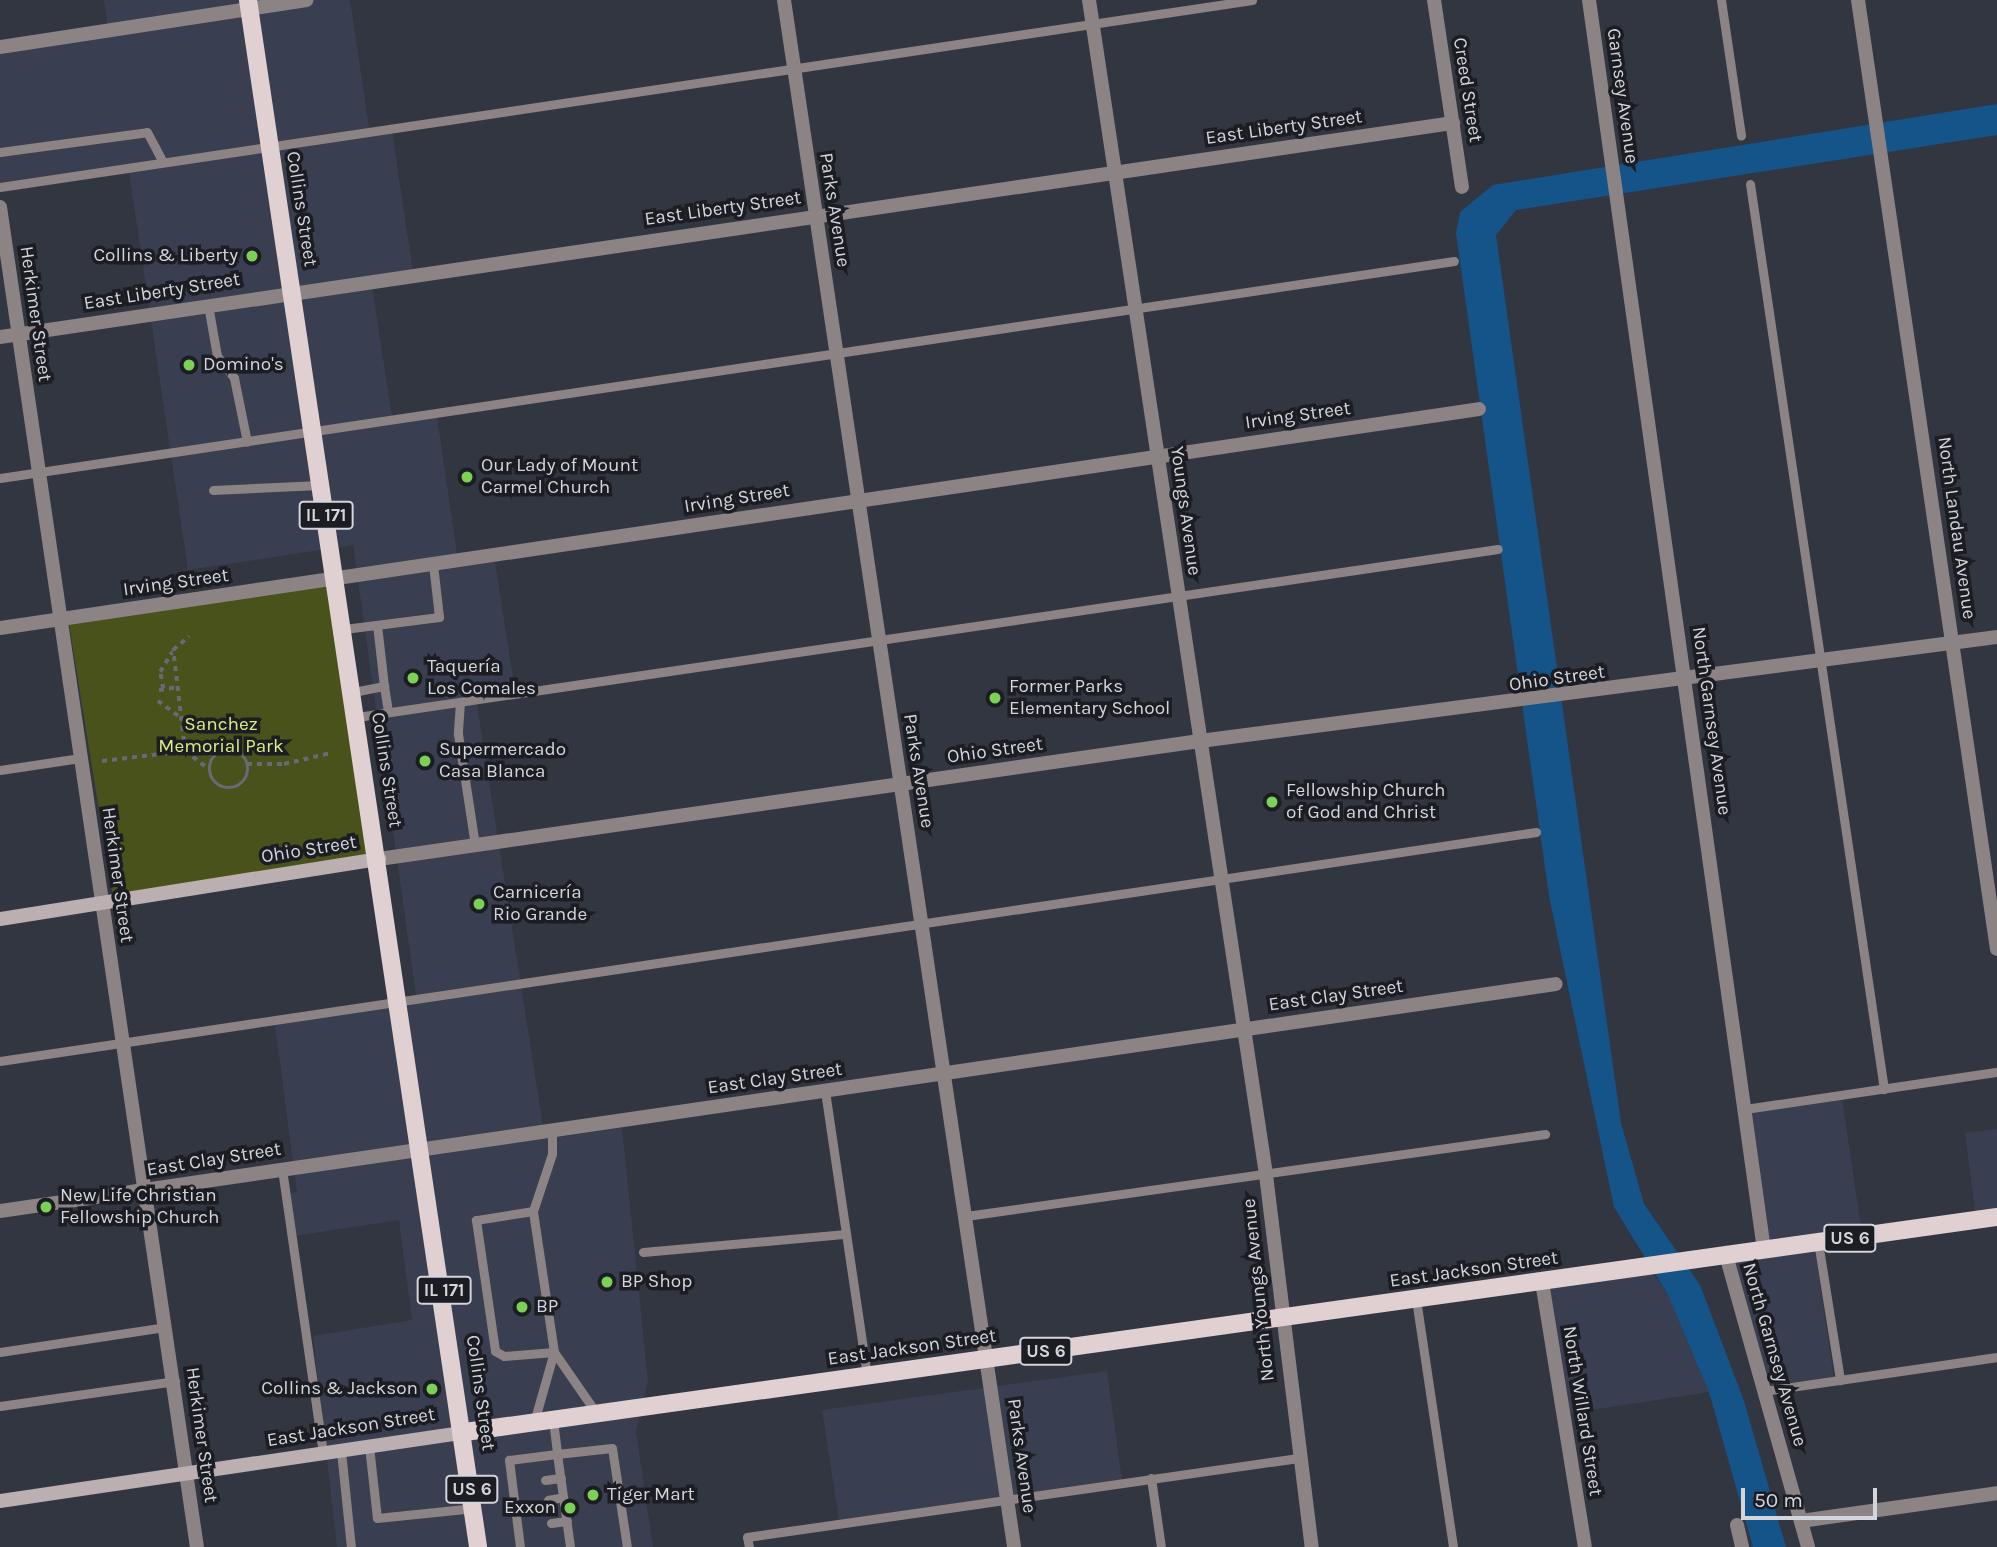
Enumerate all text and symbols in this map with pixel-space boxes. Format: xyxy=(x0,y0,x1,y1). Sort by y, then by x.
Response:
street label: Garnsey Avenue xyxy=(1601,27,1643,165)
street label: Creed Street xyxy=(1447,36,1487,144)
street label: East Liberty Street xyxy=(1204,106,1364,150)
street label: Collins Street xyxy=(281,150,321,268)
street label: Parks Avenue xyxy=(814,151,854,269)
street label: East Liberty Street xyxy=(643,187,803,231)
street label: Herkimer Street xyxy=(14,245,56,383)
place label: Collins & Liberty xyxy=(93,245,238,267)
marker: Collins & Liberty xyxy=(244,248,260,264)
street label: East Liberty Street xyxy=(82,268,242,316)
place label: Domino's xyxy=(203,354,284,376)
marker: Domino's xyxy=(181,357,197,373)
street label: Irving Street xyxy=(1244,397,1352,435)
street label: North Landau Avenue xyxy=(1932,435,1980,621)
street label: Youngs Avenue xyxy=(1165,445,1205,577)
place label: Our Lady of Mount Carmel Church xyxy=(481,455,638,499)
marker: Our Lady of Mount Carmel Church xyxy=(459,469,475,485)
street label: Irving Street xyxy=(683,479,791,519)
road number: IL 171 xyxy=(298,500,354,530)
street label: Irving Street xyxy=(122,564,230,602)
street label: North Garnsey Avenue xyxy=(1686,625,1736,817)
place label: Taquería Los Comales xyxy=(427,656,536,700)
street label: Ohio Street xyxy=(1508,661,1606,697)
marker: Taquería Los Comales xyxy=(405,670,421,686)
place label: Former Parks Elementary School xyxy=(1009,676,1170,720)
marker: Former Parks Elementary School xyxy=(987,690,1003,706)
street label: Collins Street xyxy=(366,711,406,829)
street label: Parks Avenue xyxy=(898,712,938,830)
park label: Sanchez Memorial Park xyxy=(158,714,284,758)
street label: Ohio Street xyxy=(946,733,1044,769)
place label: Supermercado Casa Blanca xyxy=(439,739,566,783)
marker: Supermercado Casa Blanca xyxy=(417,753,433,769)
place label: Fellowship Church of God and Christ xyxy=(1286,780,1445,824)
marker: Fellowship Church of God and Christ xyxy=(1264,794,1280,810)
street label: Herkimer Street xyxy=(96,806,138,944)
street label: Ohio Street xyxy=(260,831,358,869)
place label: Carnicería Rio Grande xyxy=(493,882,587,926)
marker: Carnicería Rio Grande xyxy=(471,896,487,912)
street label: East Clay Street xyxy=(1267,975,1405,1017)
street label: East Clay Street xyxy=(706,1058,844,1100)
street label: East Clay Street xyxy=(145,1138,283,1182)
place label: New Life Christian Fellowship Church xyxy=(60,1185,219,1229)
street label: North Youngs Avenue xyxy=(1238,1197,1280,1383)
marker: New Life Christian Fellowship Church xyxy=(38,1199,54,1215)
road number: US 6 xyxy=(1822,1224,1878,1252)
street label: East Jackson Street xyxy=(1388,1247,1560,1293)
street label: North Garnsey Avenue xyxy=(1737,1261,1811,1449)
place label: BP Shop xyxy=(621,1271,692,1293)
marker: BP Shop xyxy=(599,1274,615,1290)
road number: IL 171 xyxy=(416,1275,472,1304)
place label: BP xyxy=(536,1296,558,1318)
marker: BP xyxy=(514,1299,530,1315)
street label: North Willard Street xyxy=(1557,1324,1607,1498)
street label: East Jackson Street xyxy=(826,1325,998,1371)
street label: Collins Street xyxy=(461,1334,499,1452)
road number: US 6 xyxy=(1018,1336,1074,1366)
street label: Herkimer Street xyxy=(180,1366,222,1504)
place label: Collins & Jackson xyxy=(261,1378,418,1400)
marker: Collins & Jackson xyxy=(424,1381,440,1397)
street label: Parks Avenue xyxy=(1002,1397,1040,1515)
street label: East Jackson Street xyxy=(265,1403,437,1453)
road number: US 6 xyxy=(444,1474,500,1504)
scale bar xyxy=(1745,1474,1882,1518)
place label: Tiger Mart xyxy=(607,1484,695,1506)
marker: Tiger Mart xyxy=(585,1487,601,1503)
text: 50 m xyxy=(1754,1488,1803,1512)
place label: Exxon xyxy=(504,1497,556,1519)
marker: Exxon xyxy=(562,1500,578,1516)

